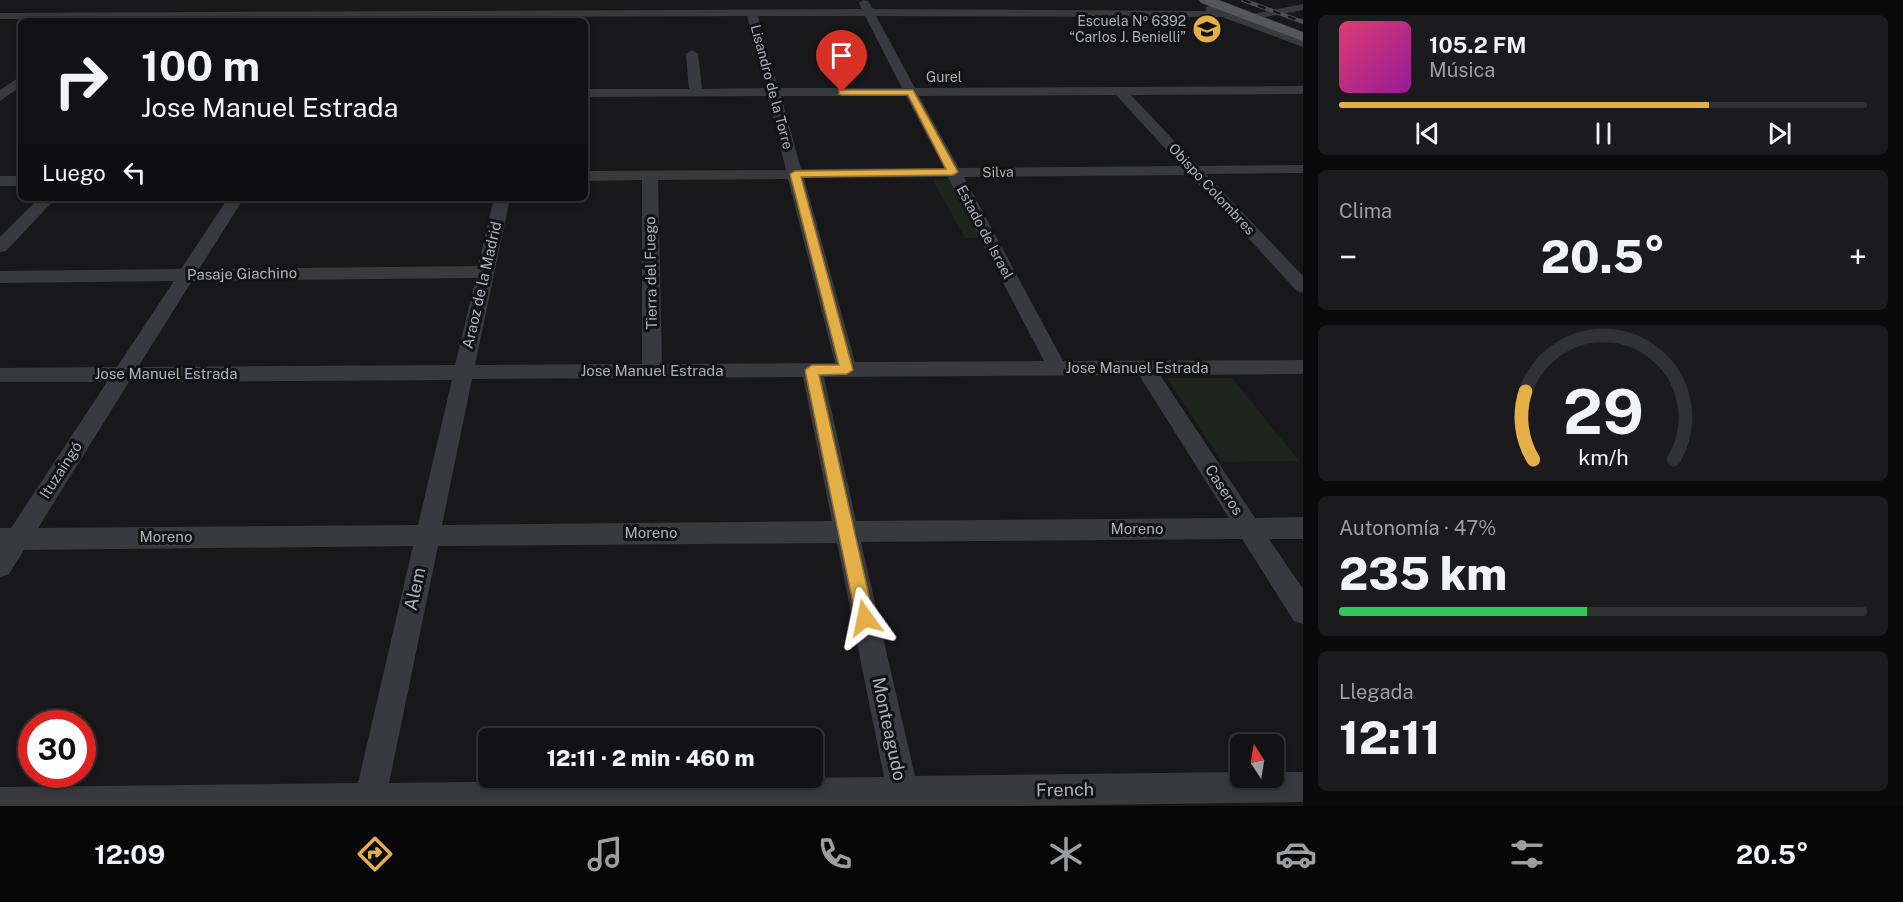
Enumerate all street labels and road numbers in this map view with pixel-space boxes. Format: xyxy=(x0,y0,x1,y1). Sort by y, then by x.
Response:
street label: Lisandro de la Torre xyxy=(748,23,796,151)
street label: Gurel xyxy=(926,69,962,85)
street label: Obispo Colombres xyxy=(1166,140,1258,238)
street label: Silva xyxy=(982,164,1014,180)
street label: Estado de Israel xyxy=(954,182,1016,282)
street label: Tierra del Fuego xyxy=(641,216,660,330)
street label: Araoz de la Madrid xyxy=(459,220,504,350)
street label: Pasaje Giachino xyxy=(187,264,297,283)
street label: Jose Manuel Estrada xyxy=(1065,359,1209,376)
street label: Jose Manuel Estrada xyxy=(580,362,724,379)
street label: Jose Manuel Estrada xyxy=(94,365,238,382)
street label: Ituzaingó xyxy=(36,438,85,501)
street label: Caseros xyxy=(1202,461,1247,518)
street label: Moreno xyxy=(1110,520,1164,537)
street label: Moreno xyxy=(624,524,678,541)
street label: Moreno xyxy=(139,528,193,545)
street label: Alem xyxy=(400,565,429,612)
street label: Monteagudo xyxy=(868,675,911,782)
street label: French xyxy=(1036,778,1094,801)

